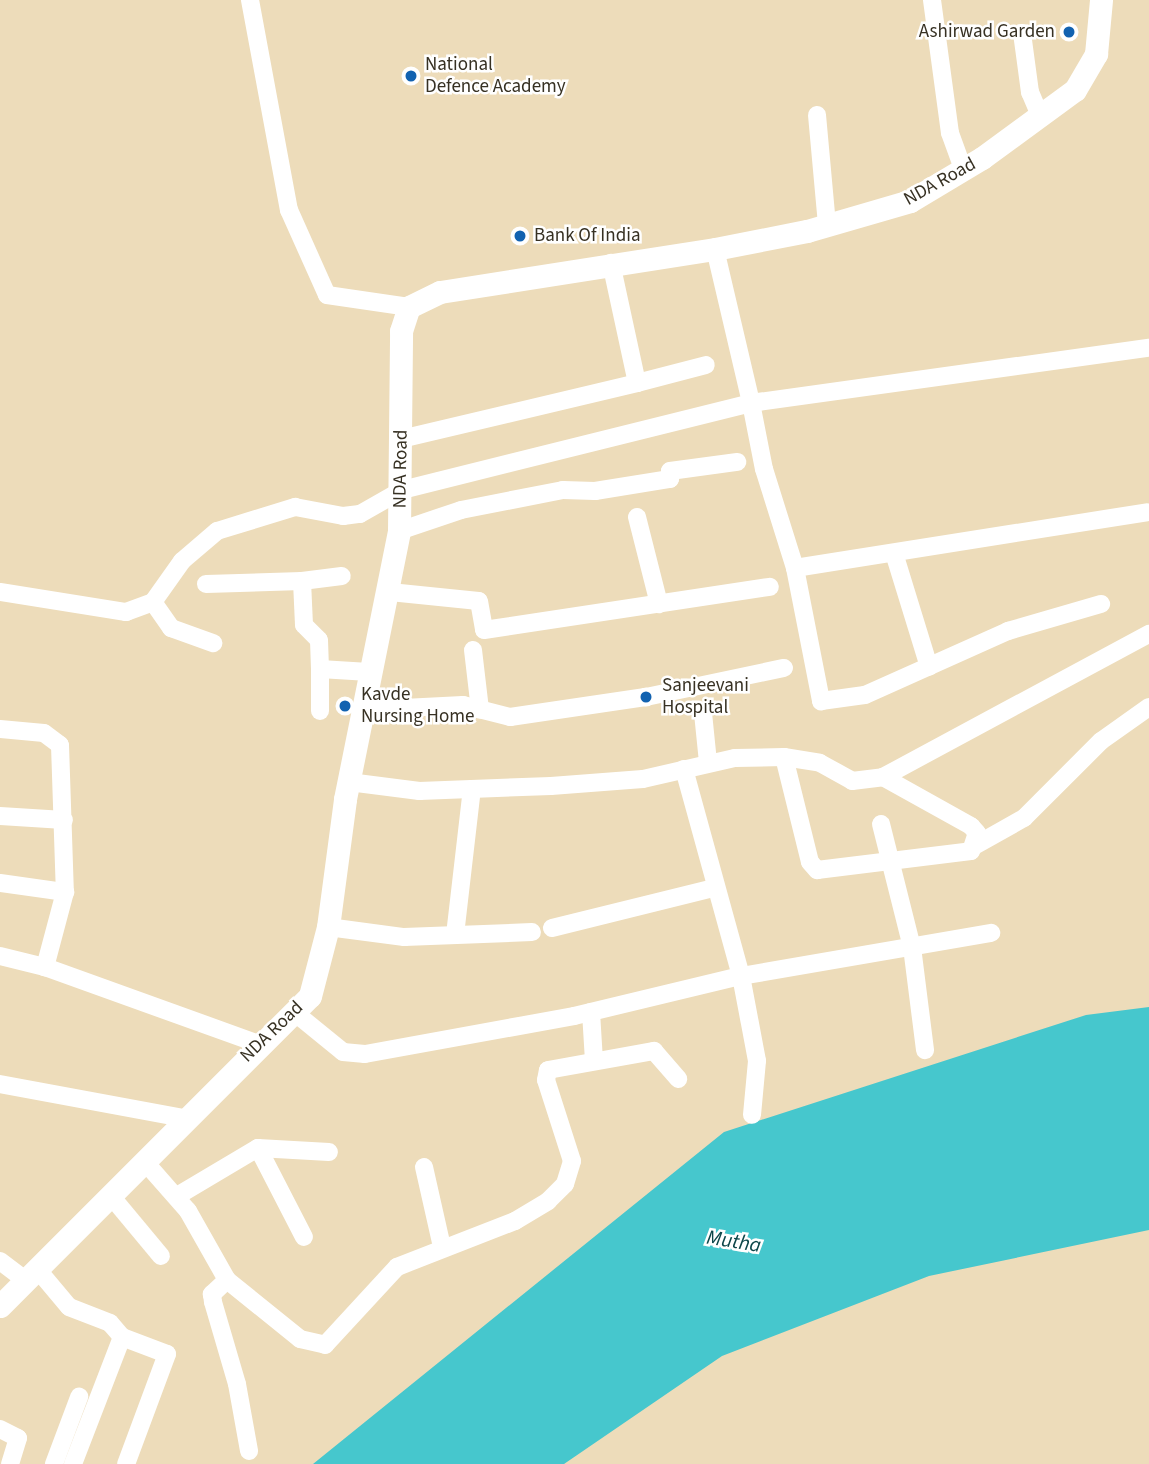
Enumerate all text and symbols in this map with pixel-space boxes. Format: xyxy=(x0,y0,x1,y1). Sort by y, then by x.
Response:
place label: Ashirwad Garden xyxy=(919,21,1055,43)
marker: Ashirwad Garden xyxy=(1061,24,1077,40)
place label: National Defence Academy xyxy=(425,54,566,98)
marker: National Defence Academy xyxy=(403,68,419,84)
street label: NDA Road xyxy=(900,153,980,211)
place label: Bank Of India xyxy=(534,225,640,247)
marker: Bank Of India xyxy=(512,228,528,244)
street label: NDA Road xyxy=(389,429,413,509)
place label: Sanjeevani Hospital xyxy=(662,675,749,719)
place label: Kavde Nursing Home xyxy=(361,684,474,728)
marker: Sanjeevani Hospital xyxy=(636,687,656,707)
marker: Kavde Nursing Home xyxy=(335,696,355,716)
street label: NDA Road xyxy=(236,996,308,1068)
water label: Mutha xyxy=(705,1224,763,1258)

